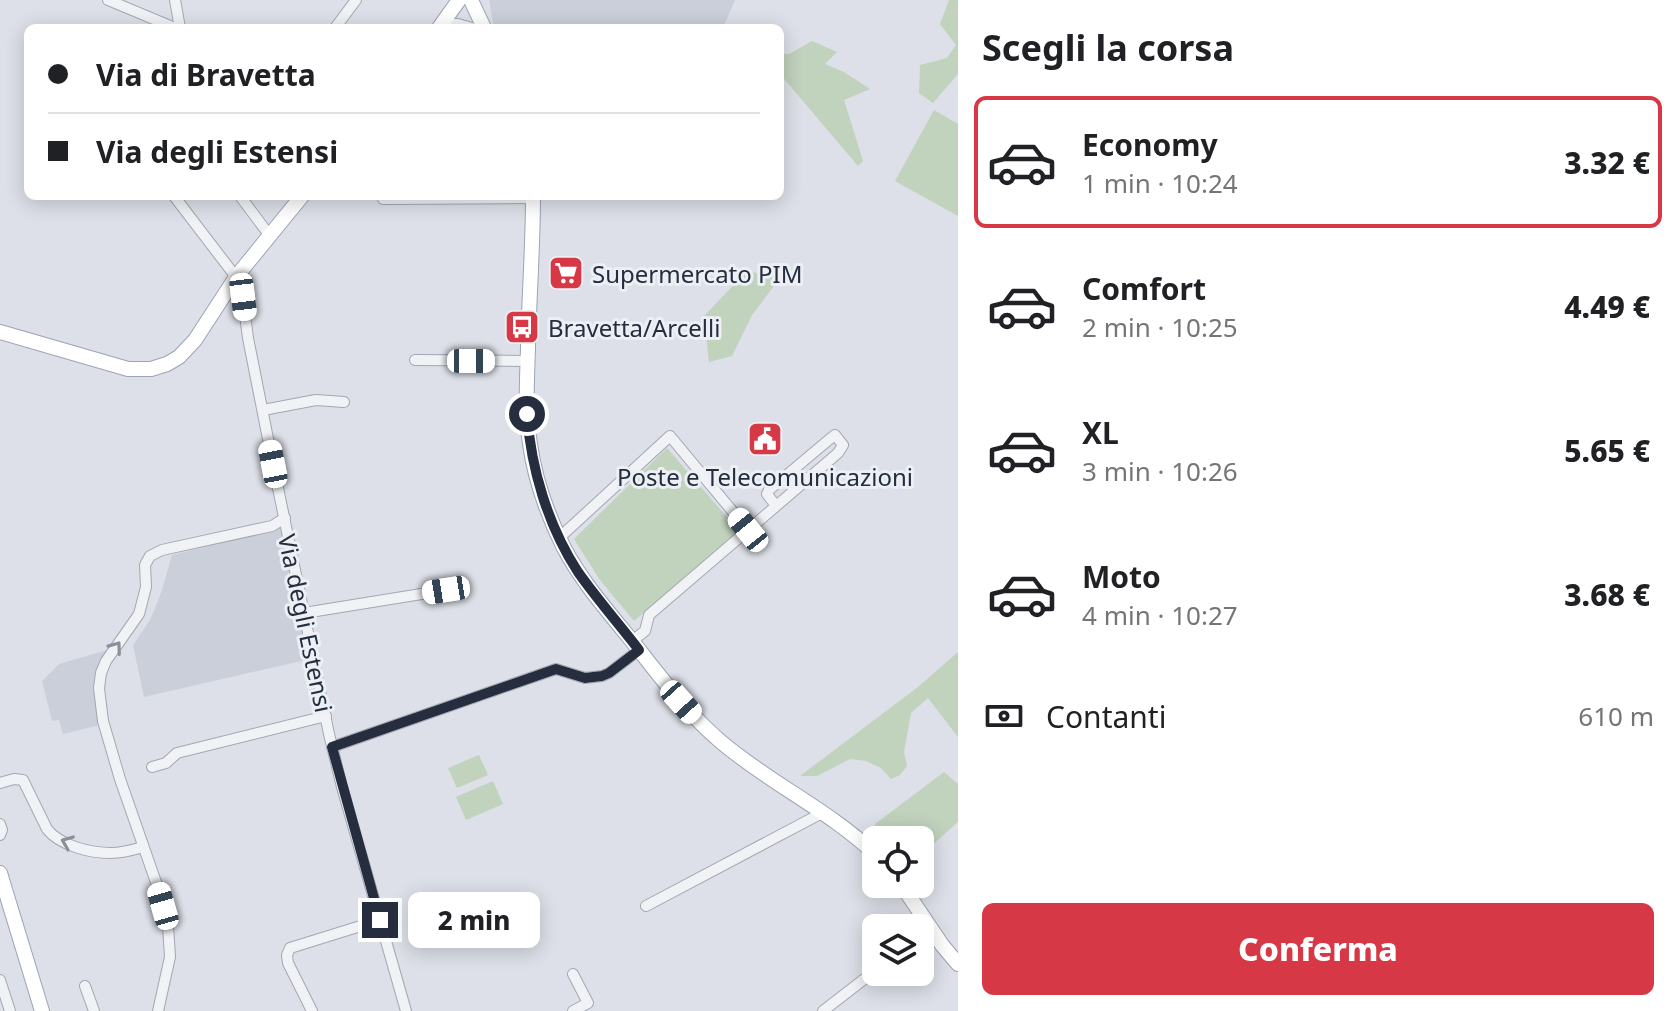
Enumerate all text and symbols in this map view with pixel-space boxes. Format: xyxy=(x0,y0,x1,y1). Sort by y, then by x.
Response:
text: Scegli la corsa xyxy=(982,23,1234,72)
text: Via di Bravetta xyxy=(96,54,316,95)
text: Economy xyxy=(1082,124,1218,165)
icon: car xyxy=(986,126,1058,198)
text: Via degli Estensi xyxy=(96,131,338,172)
text: 3.32 € xyxy=(1564,142,1650,183)
text: 1 min · 10:24 xyxy=(1082,165,1238,201)
supermarket icon: Supermercato PIM xyxy=(547,254,585,292)
place label: Supermercato PIM xyxy=(592,257,802,290)
text: Comfort xyxy=(1082,268,1206,309)
icon: car xyxy=(986,270,1058,342)
car xyxy=(228,272,258,322)
text: 4.49 € xyxy=(1564,286,1650,327)
bus stop icon: Bravetta/Arcelli xyxy=(503,308,541,346)
text: 2 min · 10:25 xyxy=(1082,309,1238,345)
place label: Bravetta/Arcelli xyxy=(548,311,720,344)
car xyxy=(447,349,495,373)
route start xyxy=(509,396,545,432)
text: XL xyxy=(1082,412,1119,453)
icon: car xyxy=(986,414,1058,486)
public building icon: Poste e Telecomunicazioni xyxy=(746,420,784,458)
text: 5.65 € xyxy=(1564,430,1650,471)
car xyxy=(257,438,289,490)
text: 3 min · 10:26 xyxy=(1082,453,1238,489)
place label: Poste e Telecomunicazioni xyxy=(617,460,913,493)
car xyxy=(724,504,772,556)
street label: Via degli Estensi xyxy=(271,531,341,715)
text: Moto xyxy=(1082,556,1161,597)
icon: car xyxy=(986,558,1058,630)
car xyxy=(420,574,472,606)
text: 3.68 € xyxy=(1564,574,1650,615)
text: 4 min · 10:27 xyxy=(1082,597,1238,633)
one-way arrow xyxy=(106,642,120,656)
car xyxy=(656,676,706,728)
icon: cash xyxy=(982,694,1026,738)
text: Contanti xyxy=(1046,696,1166,737)
text: 610 m xyxy=(1578,698,1654,734)
map controls xyxy=(862,826,934,986)
button: locate xyxy=(862,826,934,898)
one-way arrow xyxy=(61,835,75,852)
car xyxy=(145,880,181,932)
callout: 2 min xyxy=(408,892,540,948)
route end xyxy=(362,902,398,938)
text: 2 min xyxy=(438,902,510,938)
button: Conferma xyxy=(982,903,1654,995)
button: layers xyxy=(862,914,934,986)

